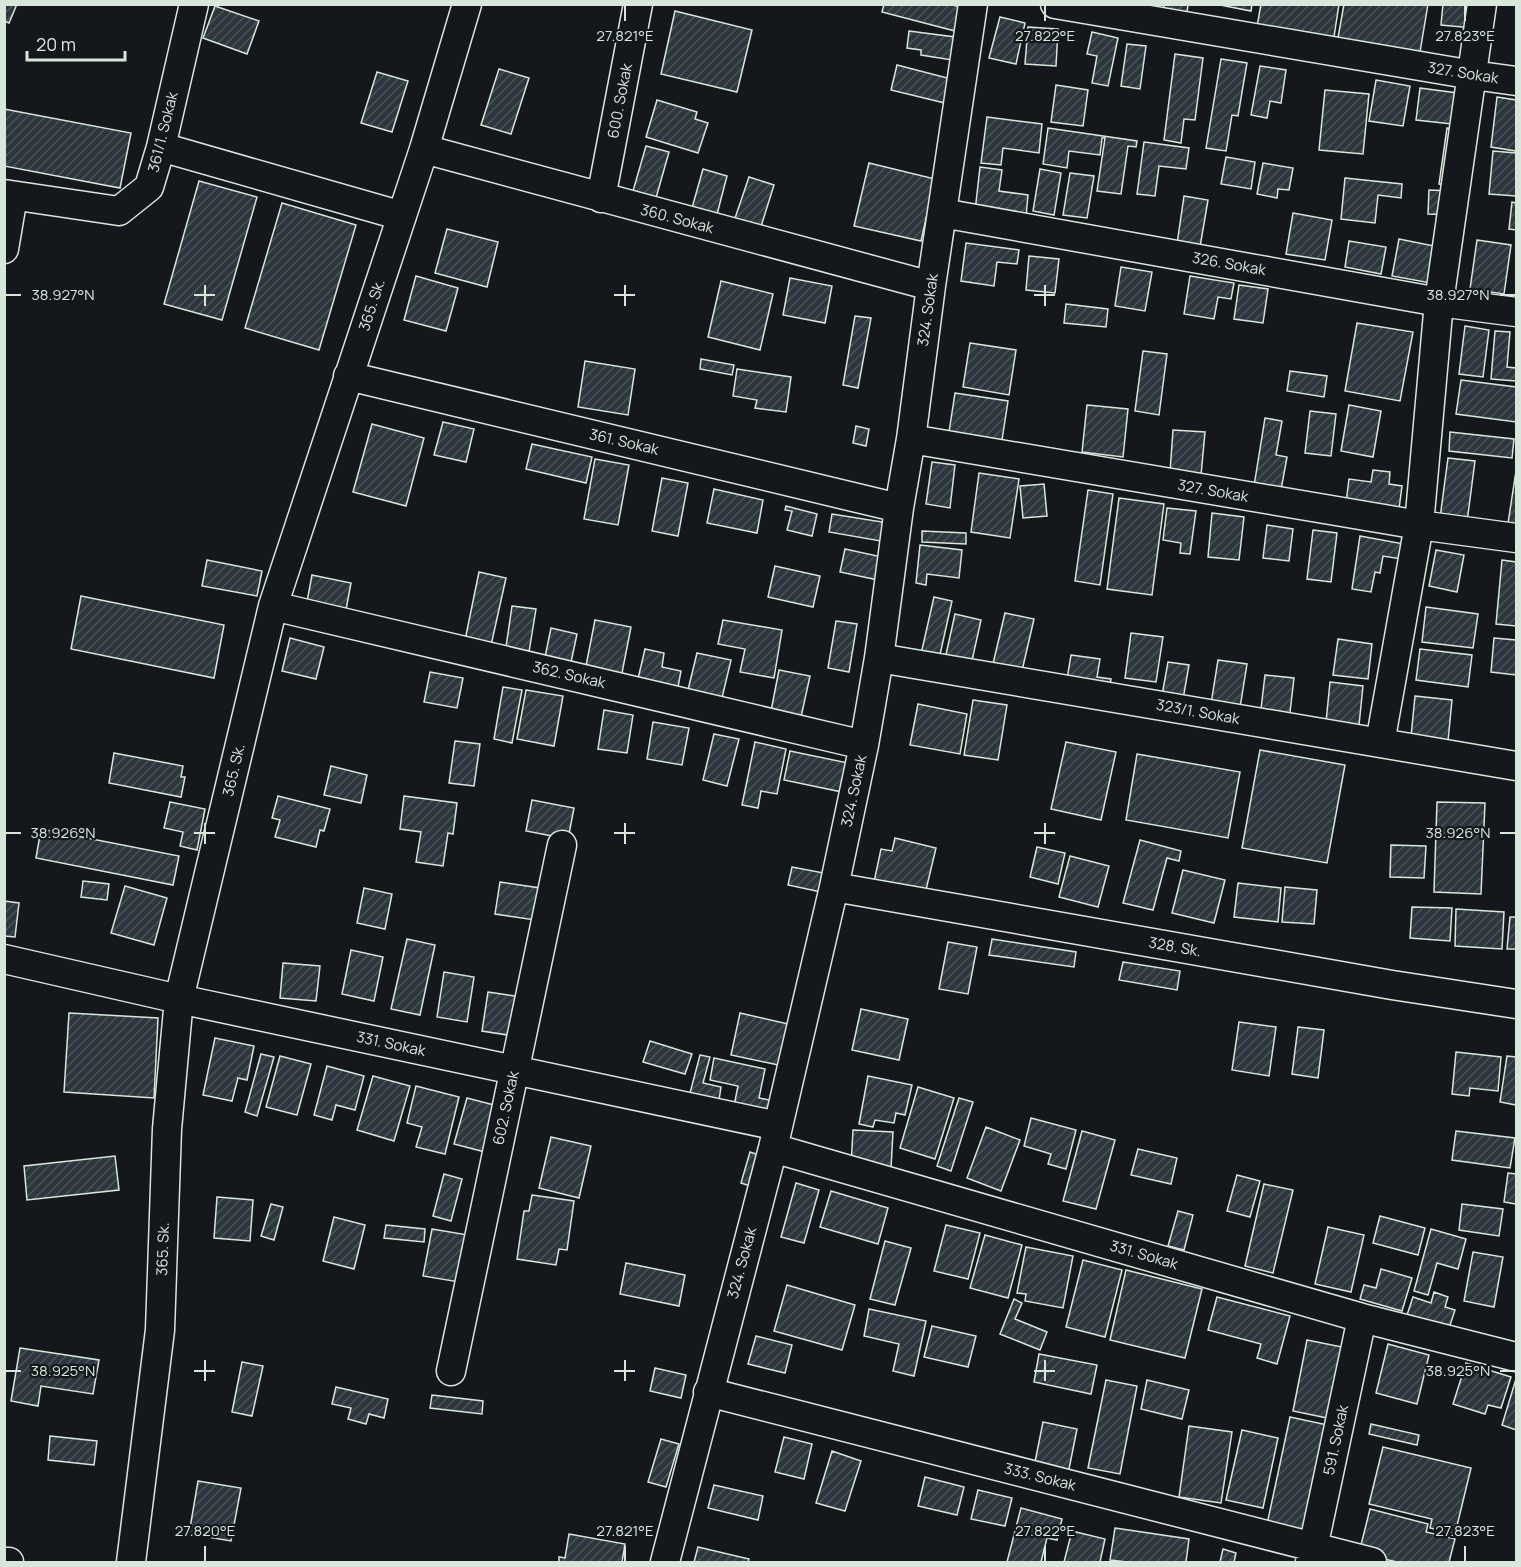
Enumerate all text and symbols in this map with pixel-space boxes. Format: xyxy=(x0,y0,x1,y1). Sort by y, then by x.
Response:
scale bar xyxy=(27,24,124,62)
text: 27.821°E xyxy=(596,25,654,46)
text: 27.822°E xyxy=(1015,25,1075,46)
text: 27.823°E xyxy=(1435,25,1495,46)
text: 20 m xyxy=(36,32,76,56)
street label: 327. Sokak xyxy=(1426,57,1501,89)
street label: 600. Sokak xyxy=(602,61,637,140)
street label: 361/1. Sokak xyxy=(142,89,183,174)
street label: 360. Sokak xyxy=(638,199,717,238)
street label: 326. Sokak xyxy=(1191,247,1268,280)
street label: 324. Sokak xyxy=(912,272,943,348)
street label: 365. Sk. xyxy=(353,276,390,334)
text: 38.927°N xyxy=(31,284,95,305)
text: 38.927°N xyxy=(1426,284,1490,305)
street label: 361. Sokak xyxy=(587,423,661,460)
street label: 327. Sokak xyxy=(1176,474,1251,507)
street label: 362. Sokak xyxy=(531,656,608,693)
street label: 323/1. Sokak xyxy=(1155,694,1242,729)
street label: 365. Sk. xyxy=(217,741,250,798)
street label: 324. Sokak xyxy=(836,752,872,829)
text: 38.926°N xyxy=(31,822,96,843)
text: 38.926°N xyxy=(1426,822,1491,843)
street label: 328. Sk. xyxy=(1147,932,1203,961)
street label: 331. Sokak xyxy=(355,1026,428,1061)
street label: 602. Sokak xyxy=(487,1068,524,1147)
street label: 365. Sk. xyxy=(151,1222,174,1276)
street label: 324. Sokak xyxy=(722,1224,761,1301)
street label: 331. Sokak xyxy=(1108,1235,1181,1274)
text: 38.925°N xyxy=(31,1360,95,1381)
text: 38.925°N xyxy=(1426,1360,1490,1381)
street label: 591. Sokak xyxy=(1318,1402,1353,1477)
street label: 333. Sokak xyxy=(1002,1457,1079,1496)
text: 27.820°E xyxy=(175,1520,235,1541)
text: 27.821°E xyxy=(596,1520,654,1541)
text: 27.822°E xyxy=(1015,1520,1075,1541)
text: 27.823°E xyxy=(1435,1520,1495,1541)

